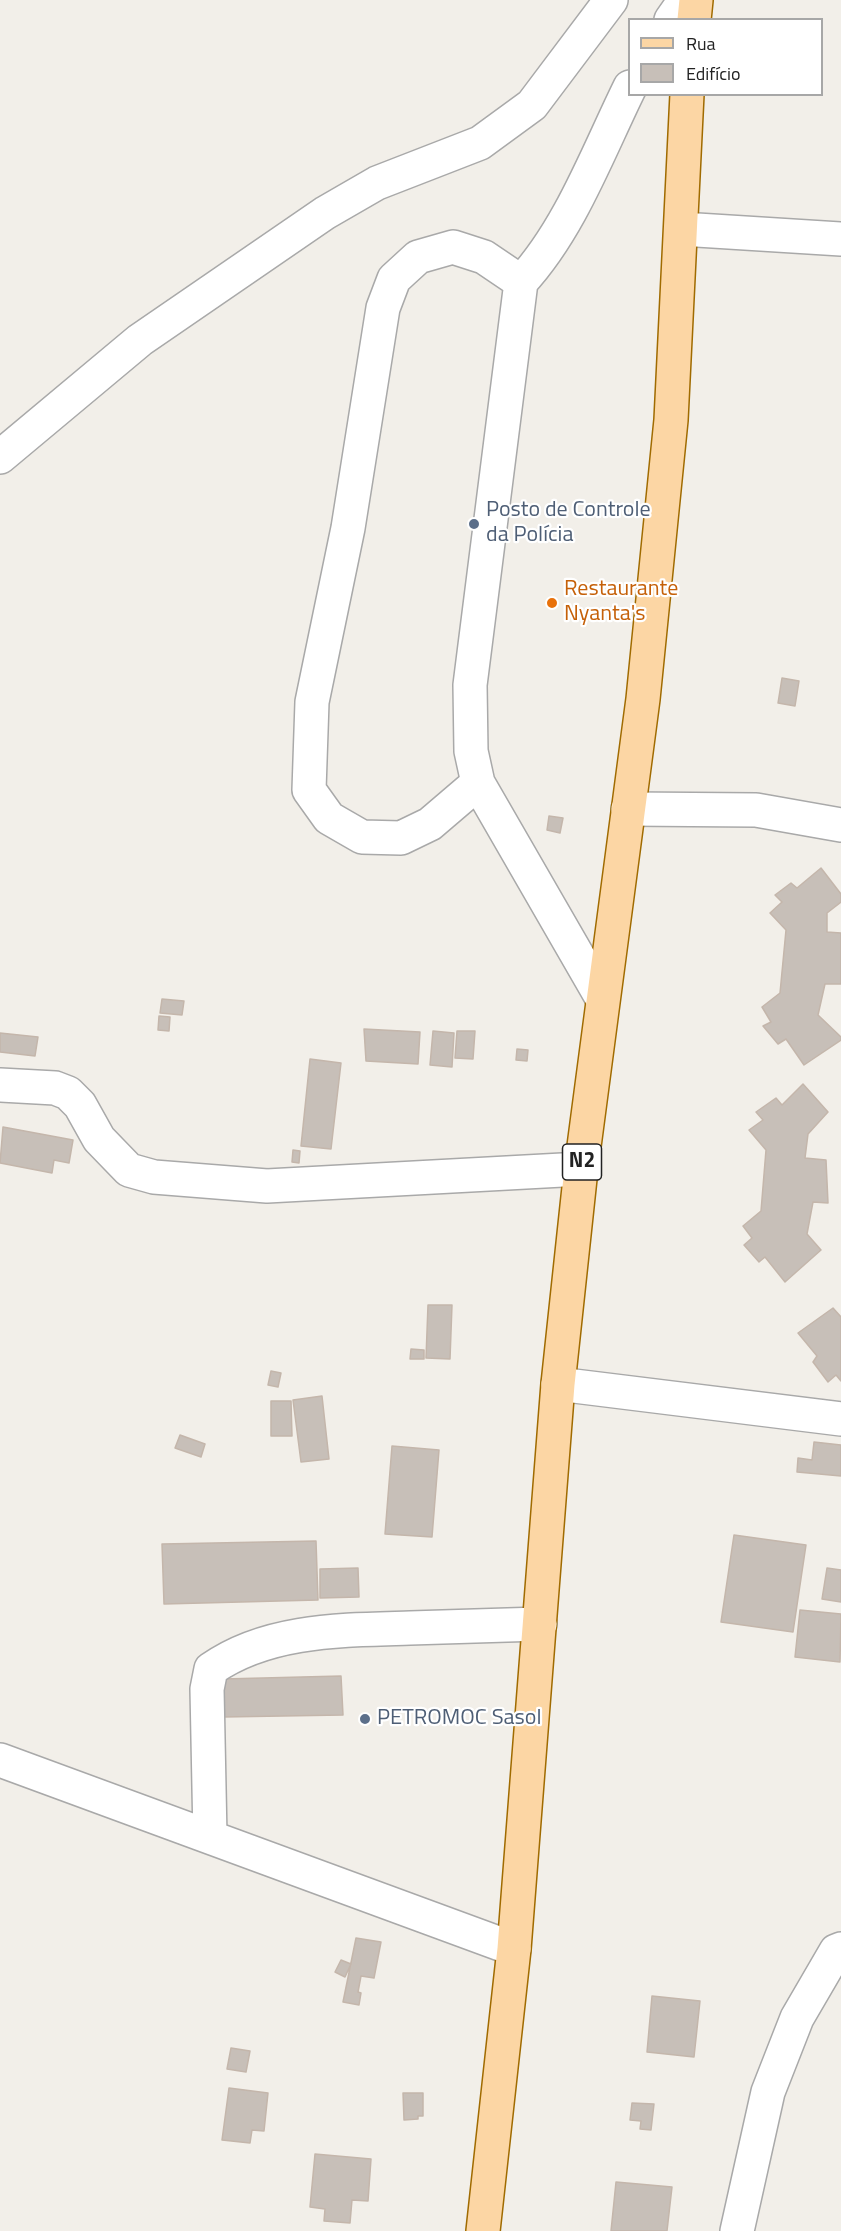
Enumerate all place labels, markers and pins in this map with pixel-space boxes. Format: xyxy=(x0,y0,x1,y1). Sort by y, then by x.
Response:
place label: Posto de Controle da Polícia xyxy=(486,498,651,550)
marker: Posto de Controle da Polícia xyxy=(467,517,481,531)
place label: Restaurante Nyanta's xyxy=(564,577,678,628)
marker: Restaurante Nyanta's xyxy=(545,596,559,610)
place label: PETROMOC Sasol xyxy=(377,1706,542,1732)
marker: PETROMOC Sasol xyxy=(358,1712,372,1726)

